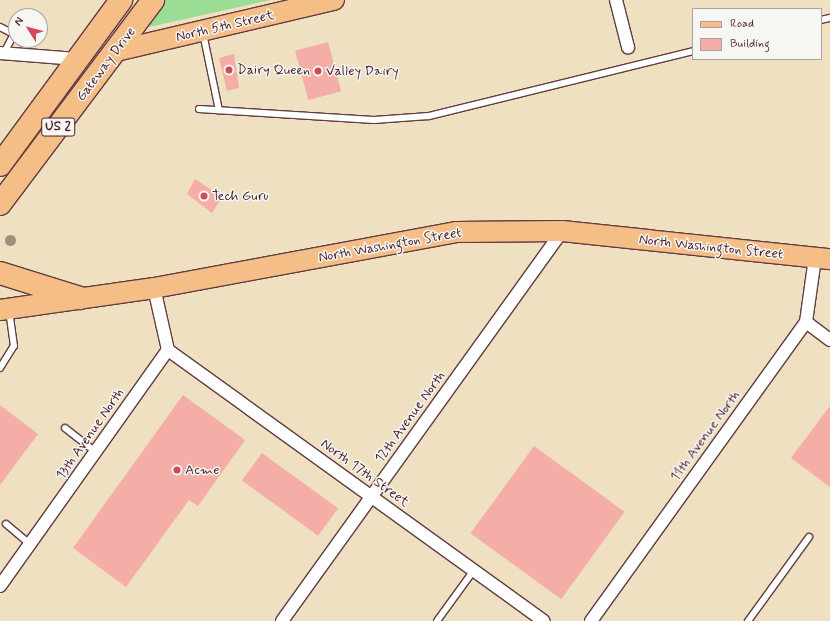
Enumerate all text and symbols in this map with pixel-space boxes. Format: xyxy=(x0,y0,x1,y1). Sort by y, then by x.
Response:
street label: North 5th Street xyxy=(174,7,276,45)
north arrow xyxy=(8,8,48,48)
legend xyxy=(692,8,822,60)
text: N xyxy=(11,14,27,29)
text: Road xyxy=(730,16,754,32)
street label: Gateway Drive xyxy=(73,24,139,104)
text: Building xyxy=(730,36,770,52)
place label: Dairy Queen xyxy=(237,62,310,78)
place label: Valley Dairy xyxy=(326,63,398,79)
marker: Dairy Queen xyxy=(224,65,234,75)
marker: Valley Dairy xyxy=(313,66,323,76)
road number: US 2 xyxy=(41,116,75,138)
place label: Tech Guru xyxy=(212,188,268,204)
marker: Tech Guru xyxy=(199,191,209,201)
street label: North Washington Street xyxy=(316,224,464,266)
street label: North Washington Street xyxy=(637,231,785,263)
street label: 12th Avenue North xyxy=(371,368,449,466)
street label: 13th Avenue North xyxy=(52,385,128,483)
street label: 11th Avenue North xyxy=(666,387,744,485)
street label: North 17th Street xyxy=(317,435,413,511)
place label: Acme xyxy=(185,462,220,478)
marker: Acme xyxy=(172,465,182,475)

